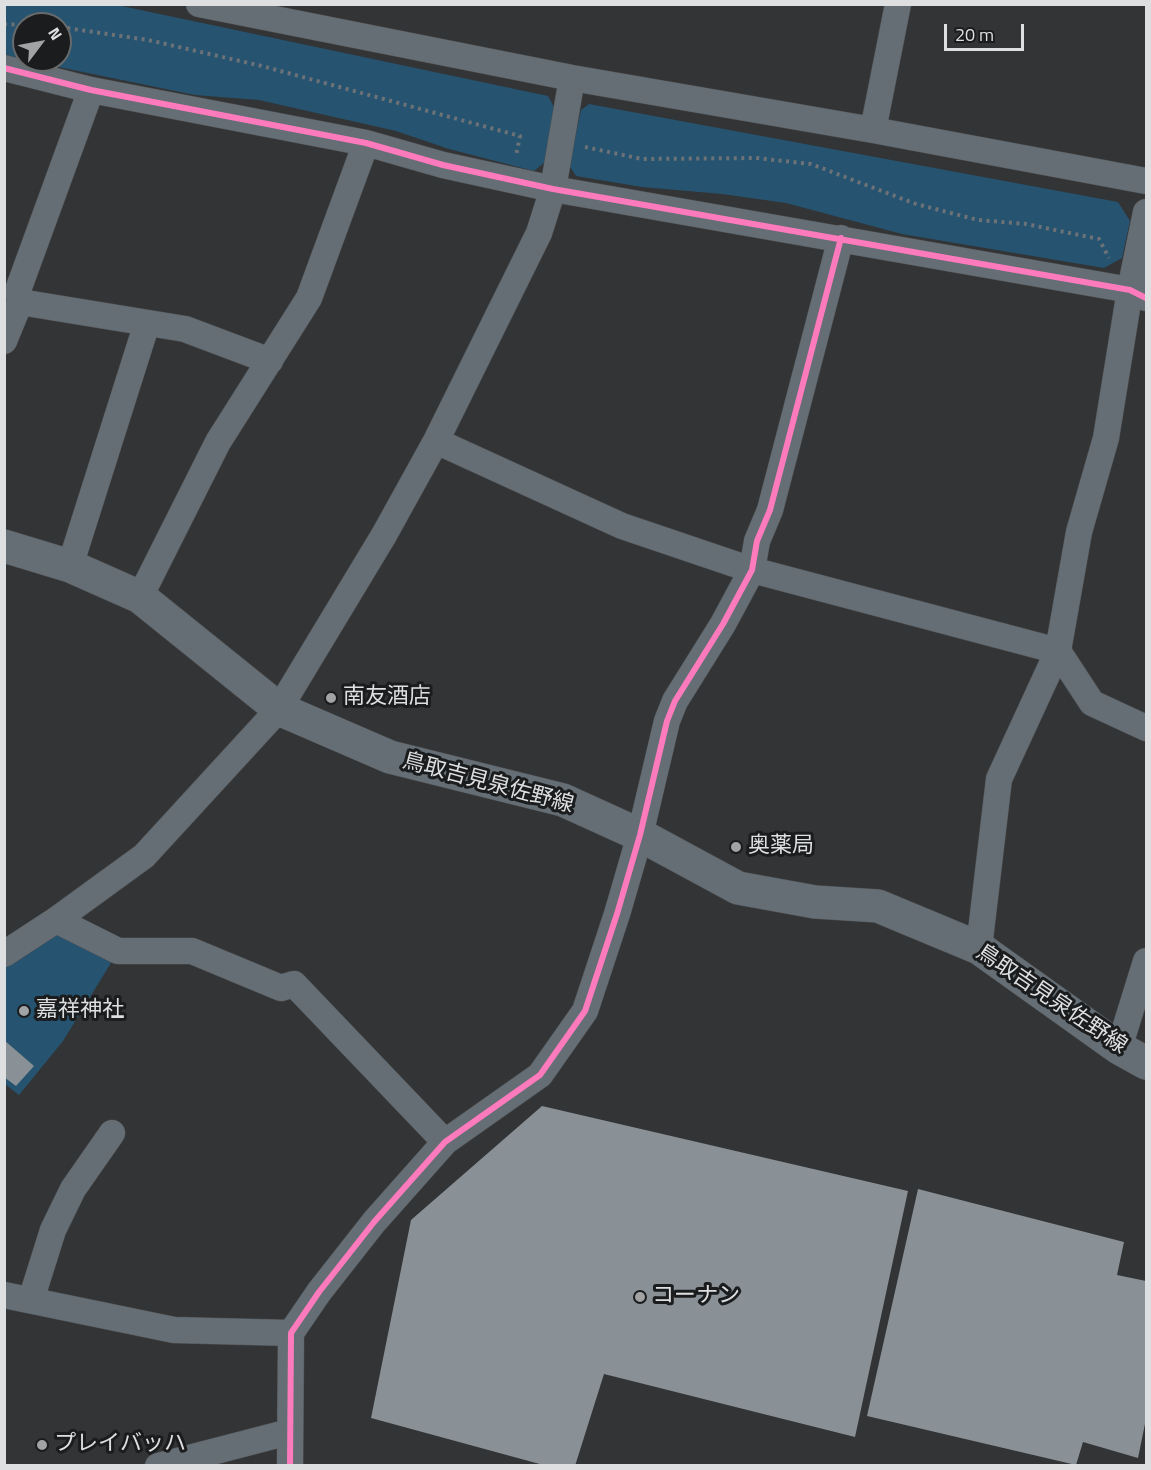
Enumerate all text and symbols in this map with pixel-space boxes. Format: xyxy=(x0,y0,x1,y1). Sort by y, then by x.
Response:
north arrow xyxy=(12,12,72,72)
scale bar xyxy=(947,12,1026,50)
text: 20 m xyxy=(955,21,994,48)
text: N xyxy=(42,22,69,45)
place label: 南友酒店 xyxy=(343,685,431,711)
marker: 南友酒店 xyxy=(324,691,338,705)
street label: 鳥取吉見泉佐野線 xyxy=(400,748,576,820)
place label: 奥薬局 xyxy=(748,834,814,860)
marker: 奥薬局 xyxy=(729,840,743,854)
street label: 鳥取吉見泉佐野線 xyxy=(971,940,1131,1060)
place label: 嘉祥神社 xyxy=(36,998,124,1024)
marker: 嘉祥神社 xyxy=(17,1004,31,1018)
place label: コーナン xyxy=(652,1284,740,1310)
marker: コーナン xyxy=(633,1290,647,1304)
place label: プレイバッハ xyxy=(54,1432,186,1458)
marker: プレイバッハ xyxy=(35,1438,49,1452)

